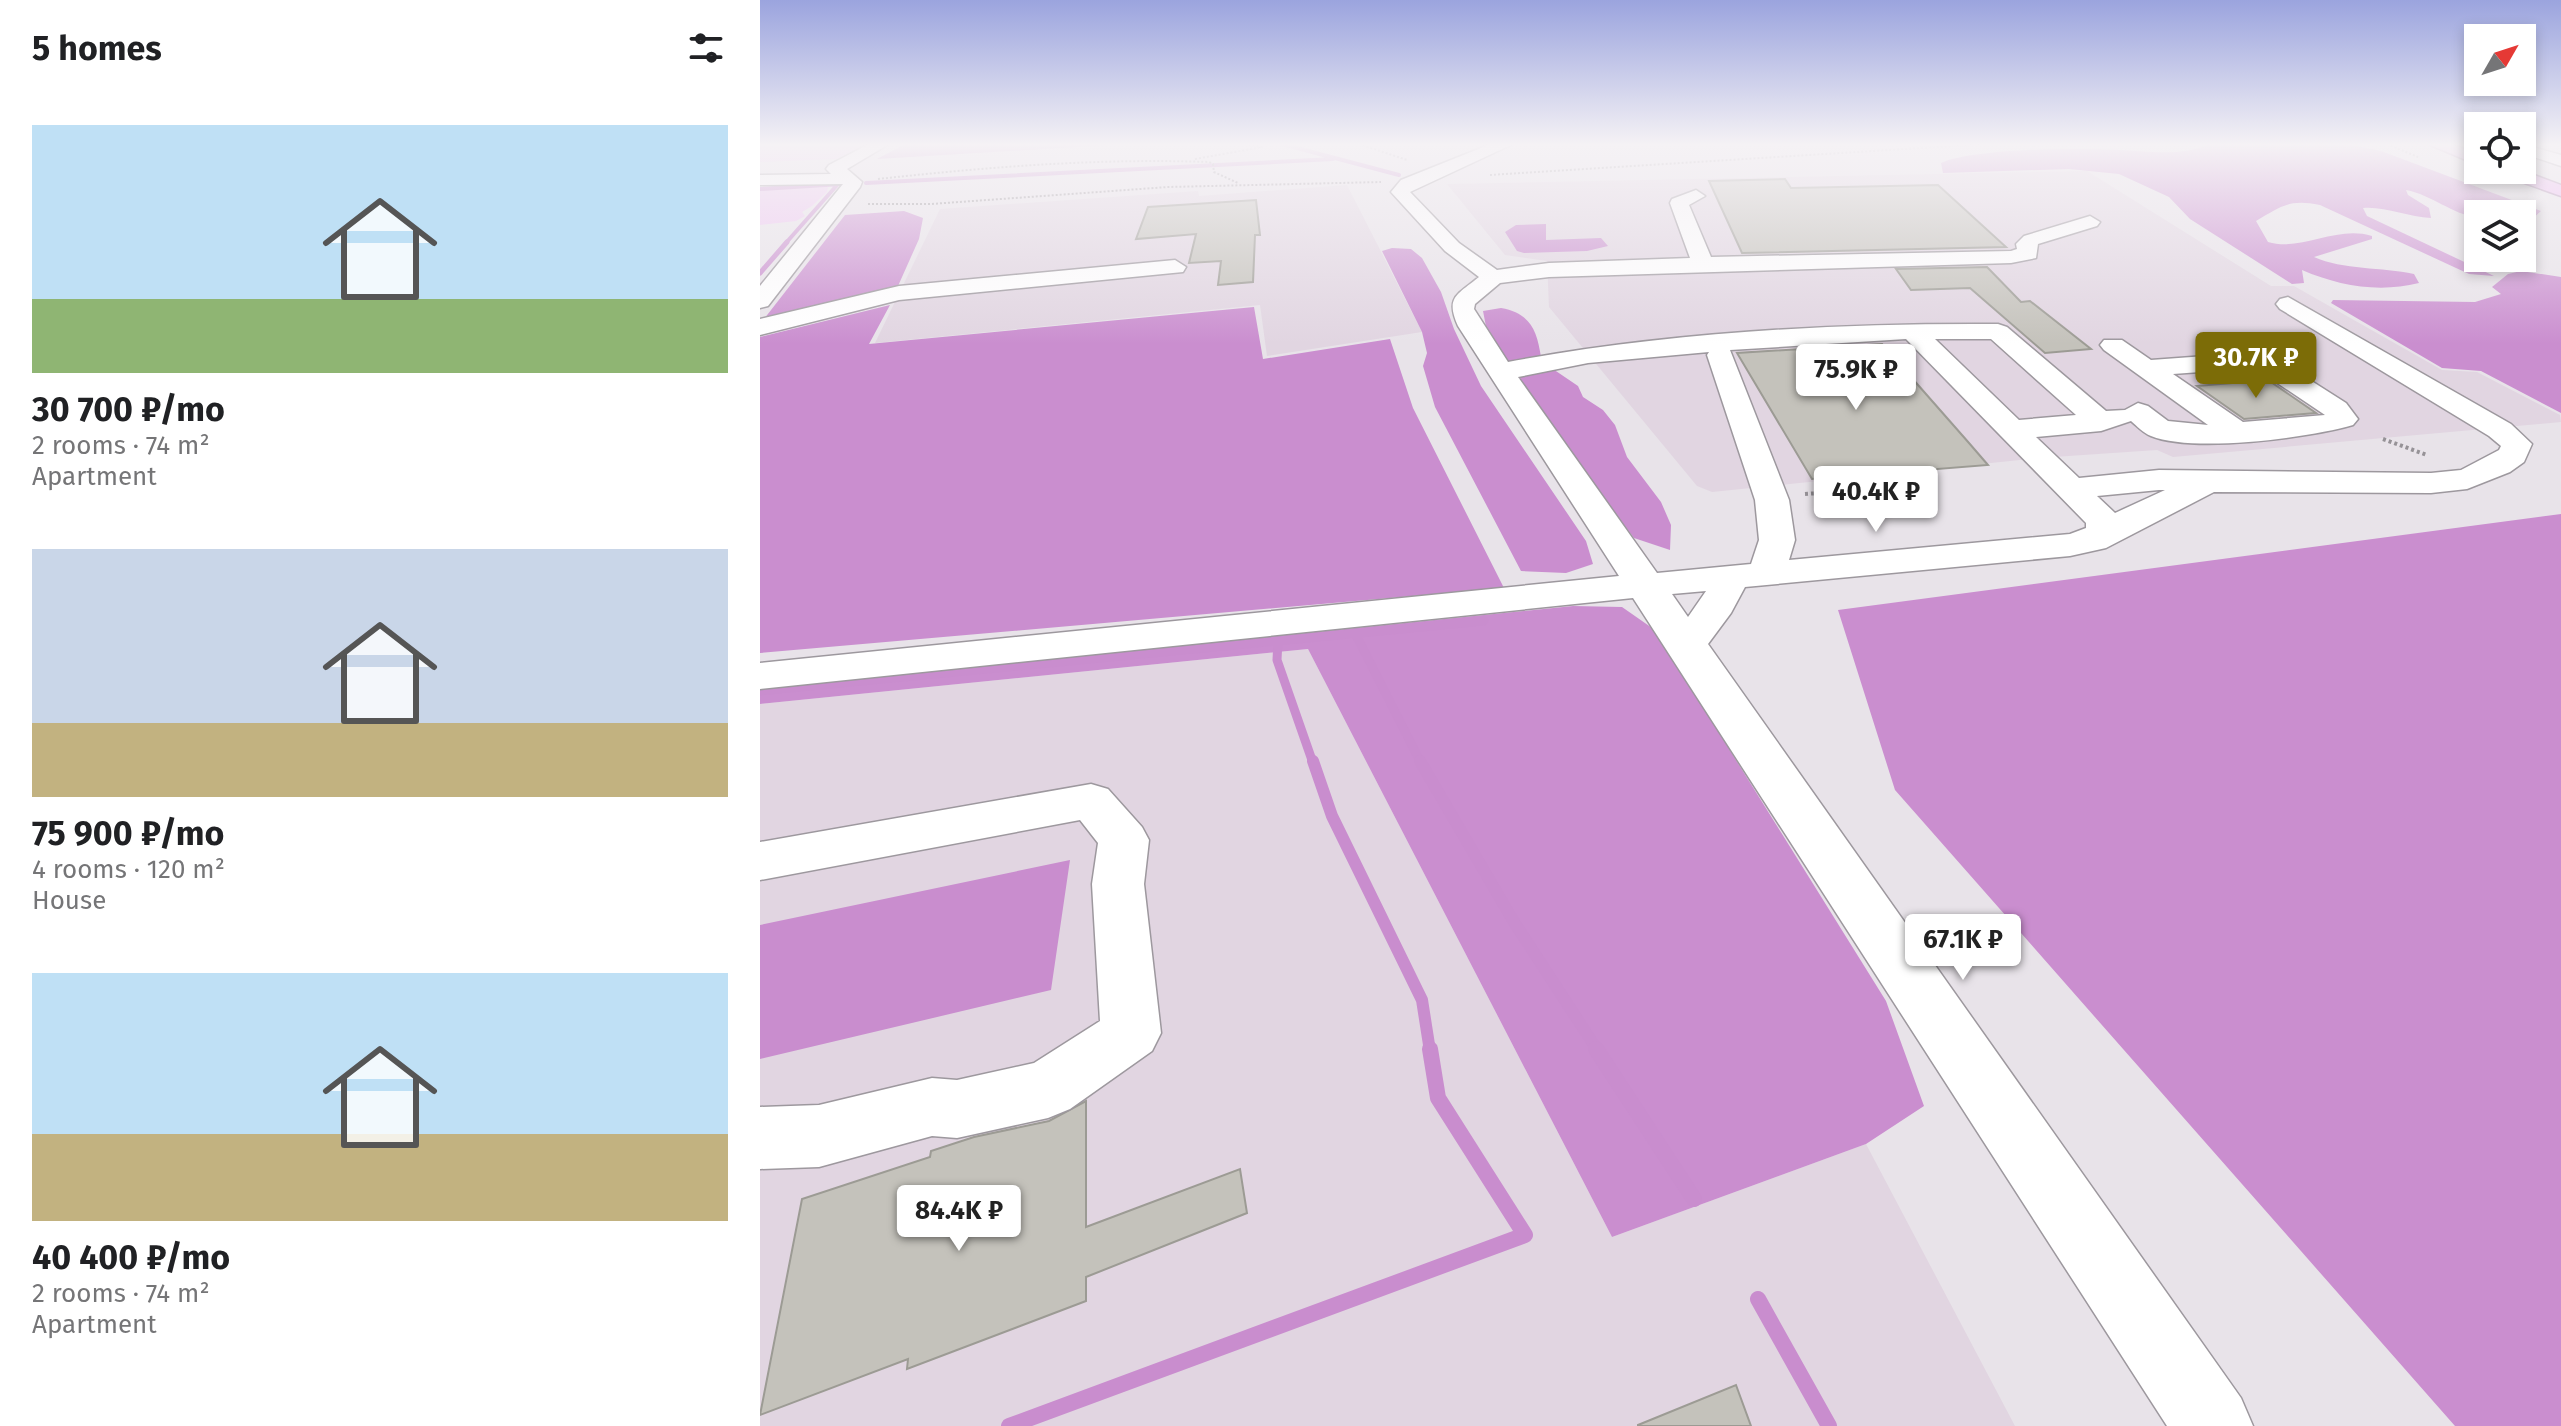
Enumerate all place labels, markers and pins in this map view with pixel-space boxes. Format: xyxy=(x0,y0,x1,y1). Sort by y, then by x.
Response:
pin: 30.7K ₽ xyxy=(2182,332,2330,400)
pin: 75.9K ₽ xyxy=(1782,344,1930,412)
pin: 40.4K ₽ xyxy=(1802,466,1950,534)
pin: 67.1K ₽ xyxy=(1889,914,2037,982)
pin: 84.4K ₽ xyxy=(885,1185,1033,1253)

